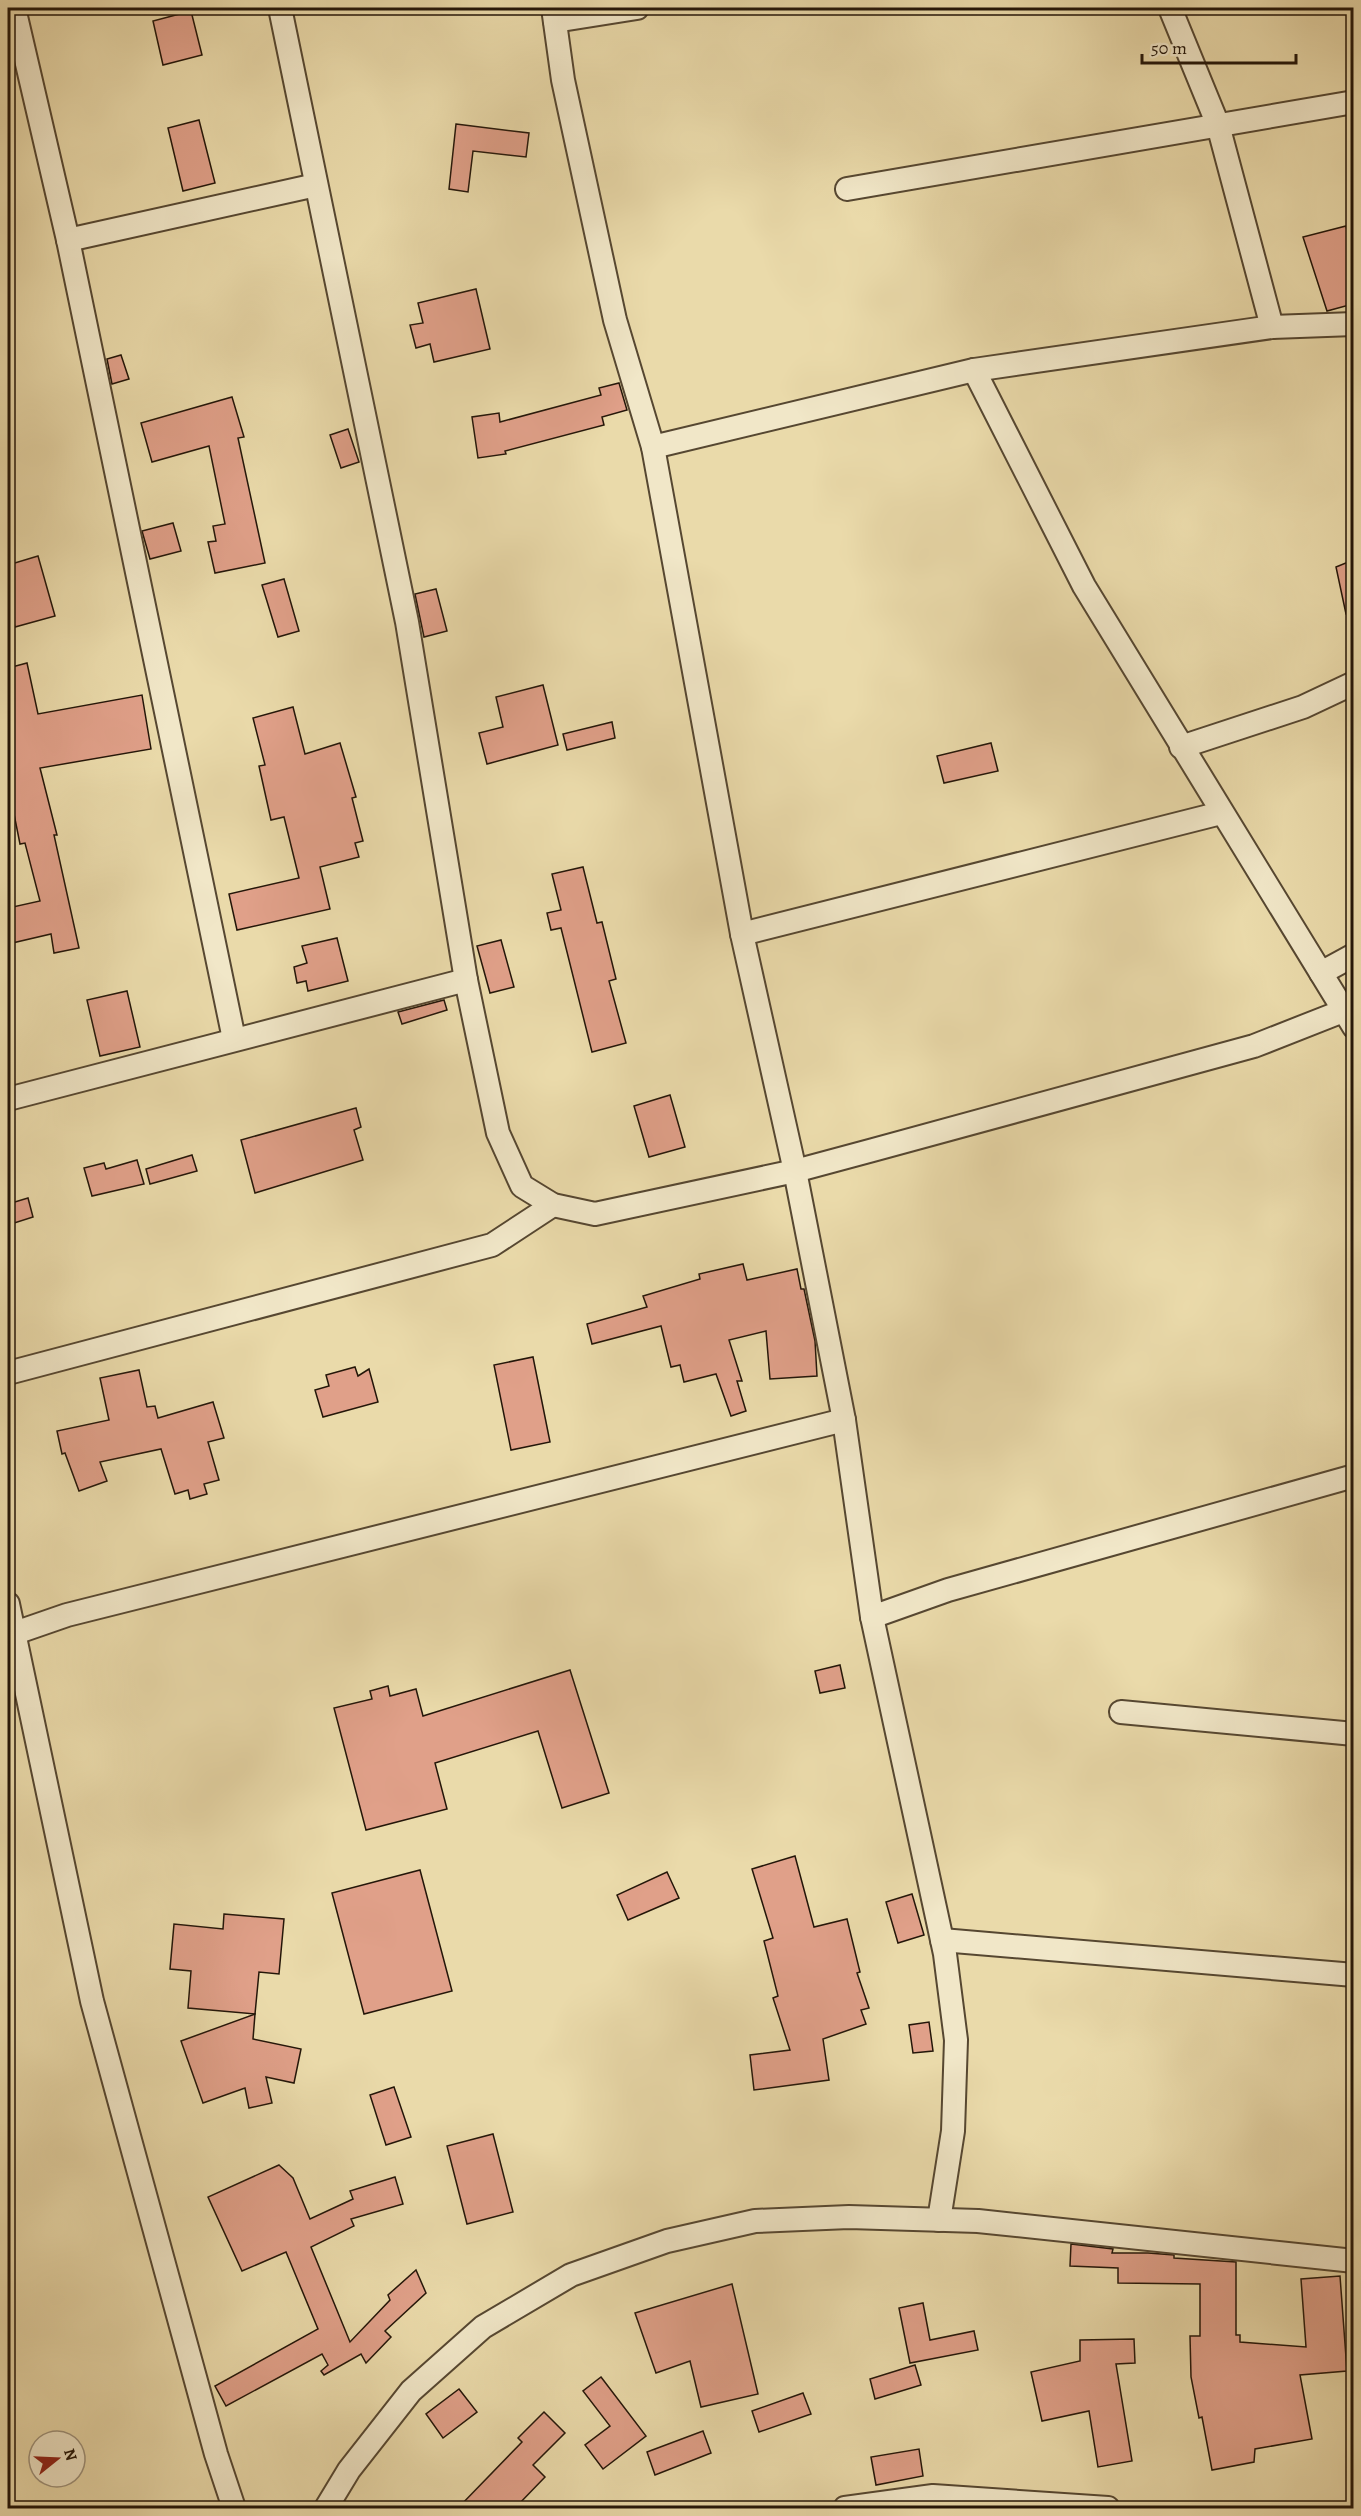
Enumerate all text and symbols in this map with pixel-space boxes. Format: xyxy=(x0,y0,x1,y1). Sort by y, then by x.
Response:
scale bar xyxy=(1142,27,1296,65)
text: 50 m xyxy=(1151,36,1187,60)
north arrow xyxy=(27,2429,87,2489)
text: N xyxy=(58,2446,83,2464)

